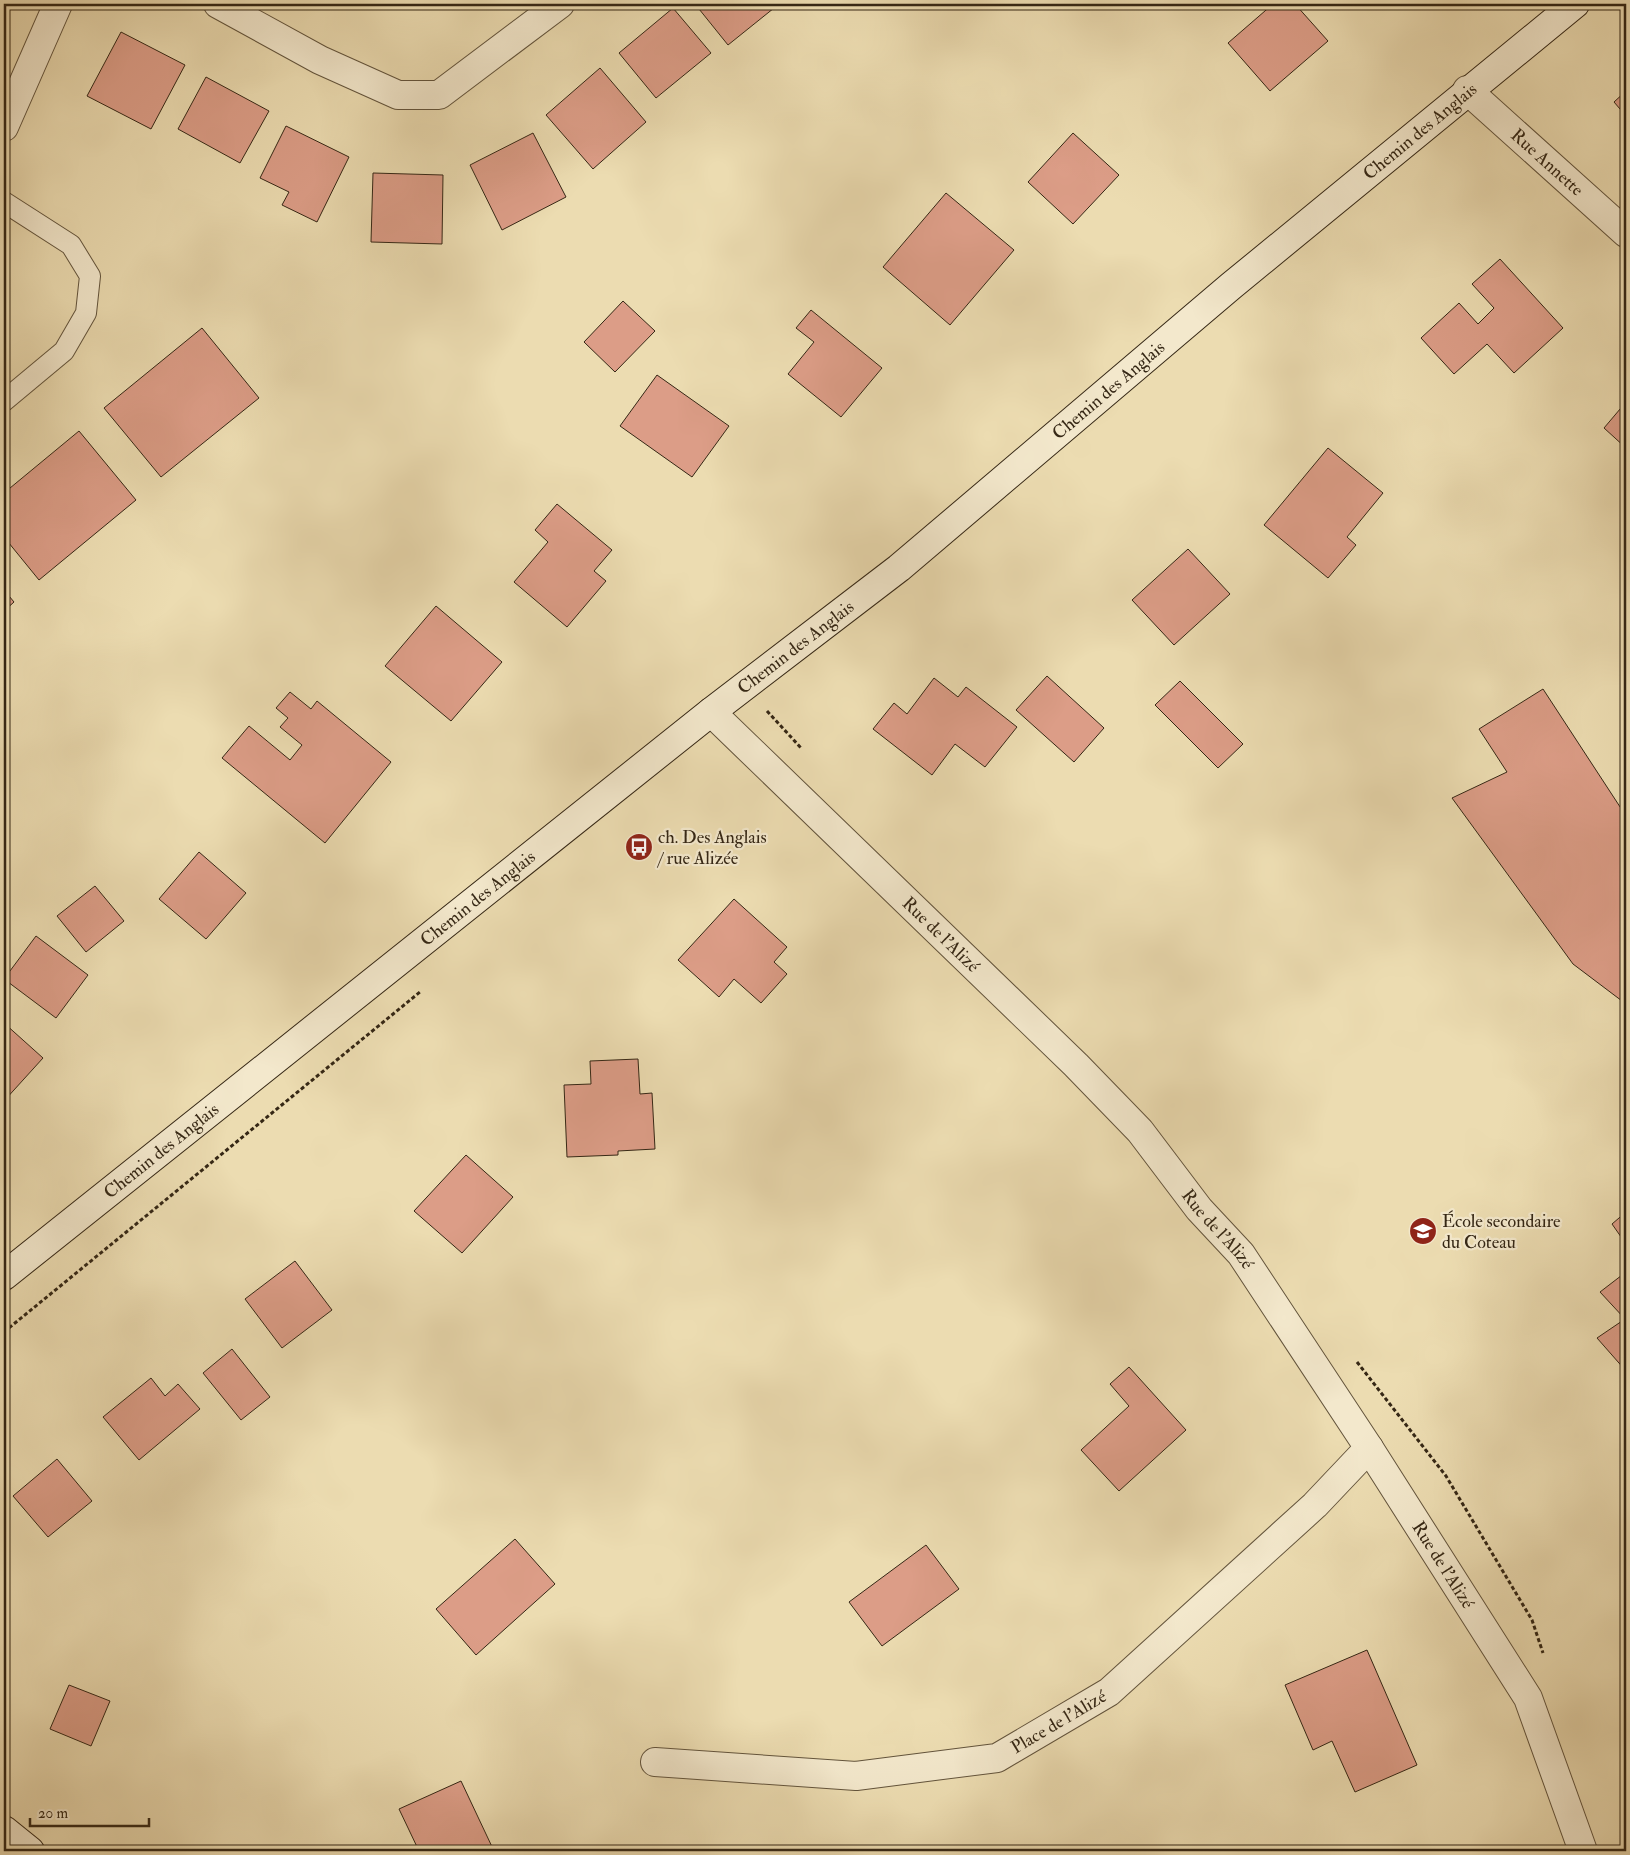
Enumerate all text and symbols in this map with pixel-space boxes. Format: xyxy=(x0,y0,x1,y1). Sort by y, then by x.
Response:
street label: Chemin des Anglais xyxy=(1358,78,1482,185)
street label: Rue Annette xyxy=(1506,124,1589,201)
street label: Chemin des Anglais xyxy=(1047,336,1170,444)
street label: Chemin des Anglais xyxy=(733,595,859,699)
place label: ch. Des Anglais / rue Alizée xyxy=(656,826,767,870)
bus stop icon: ch. Des Anglais / rue Alizée xyxy=(624,832,654,862)
street label: Chemin des Anglais xyxy=(415,845,540,951)
street label: Rue de l'Alizé xyxy=(897,892,985,978)
street label: Chemin des Anglais xyxy=(99,1098,223,1204)
street label: Rue de l'Alizé xyxy=(1176,1184,1259,1274)
place label: École secondaire du Coteau xyxy=(1442,1210,1561,1254)
school or university icon: École secondaire du Coteau xyxy=(1408,1216,1438,1246)
street label: Rue de l'Alizé xyxy=(1407,1517,1480,1613)
street label: Place de l'Alizé xyxy=(1007,1684,1111,1759)
scale bar xyxy=(30,1795,149,1827)
text: 20 m xyxy=(38,1804,68,1823)

